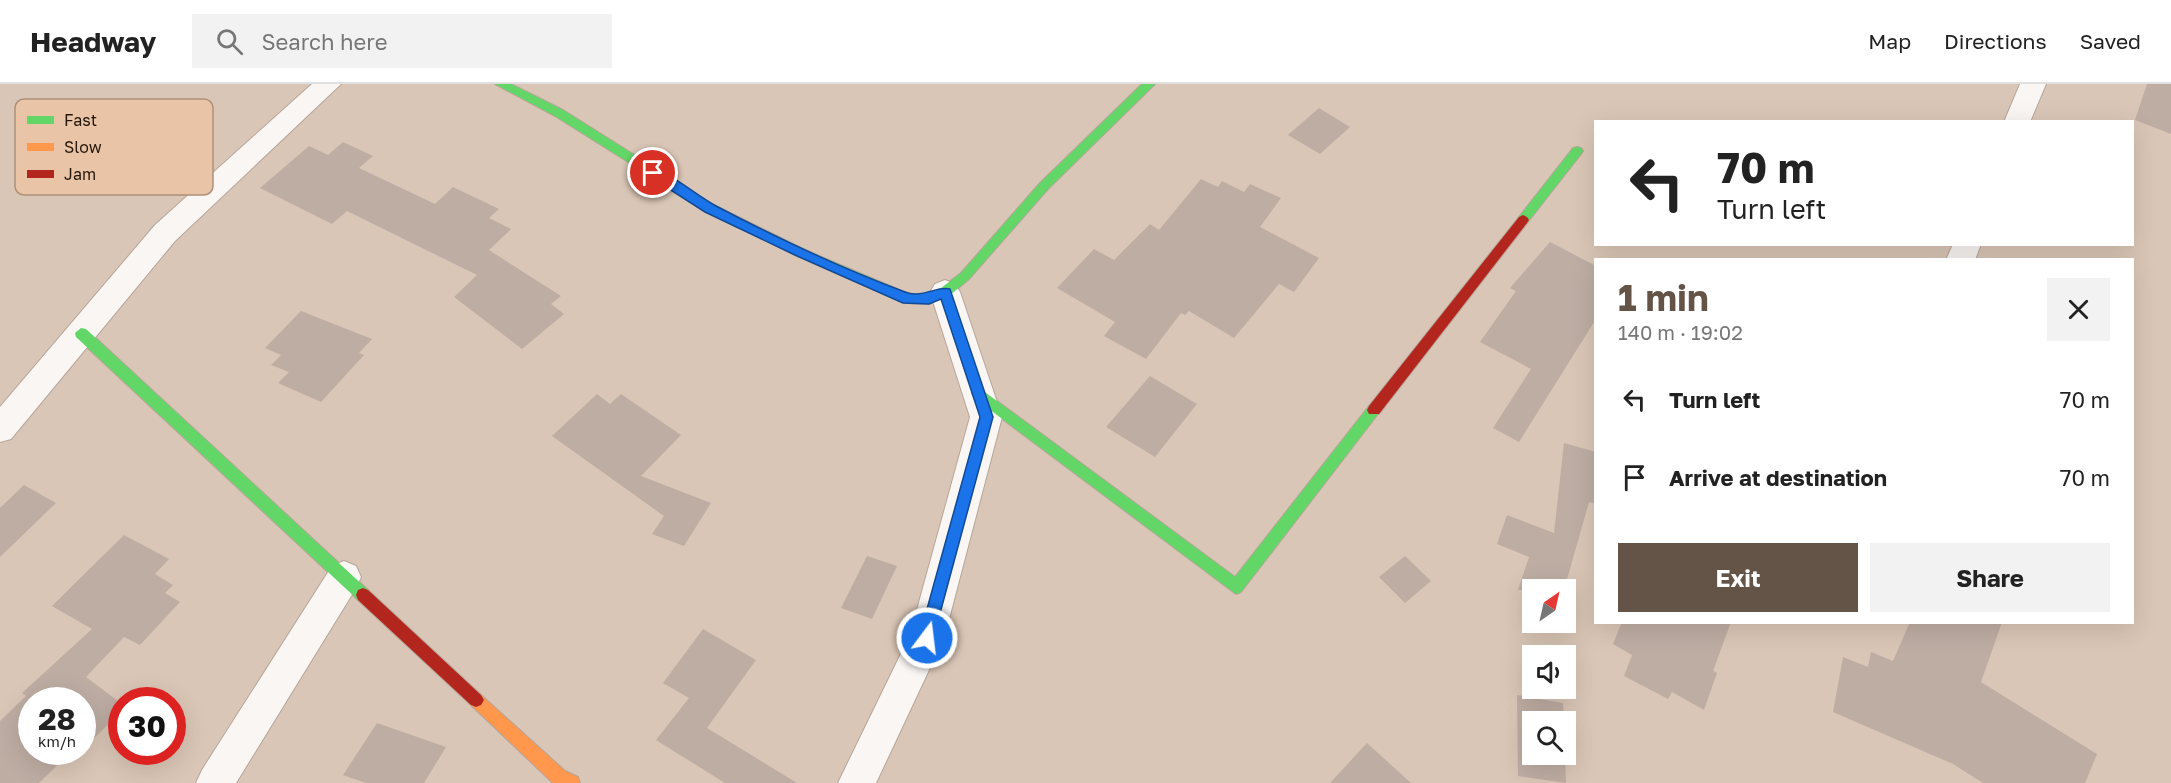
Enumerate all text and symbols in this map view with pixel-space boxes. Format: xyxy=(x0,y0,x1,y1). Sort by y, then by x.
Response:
search box xyxy=(192,14,612,68)
text: Headway xyxy=(30,25,156,58)
icon: search xyxy=(213,25,246,58)
text: Search here xyxy=(261,28,387,55)
text: Map xyxy=(1868,28,1911,54)
text: Directions xyxy=(1944,28,2047,54)
text: Saved xyxy=(2080,28,2141,54)
legend xyxy=(15,99,213,195)
text: Fast xyxy=(64,110,97,130)
text: Slow xyxy=(64,137,102,157)
text: 70 m xyxy=(1717,142,1814,192)
icon: left xyxy=(1618,144,1696,222)
pin xyxy=(627,147,678,198)
icon: arrive xyxy=(636,156,669,189)
text: Jam xyxy=(64,164,96,184)
text: Turn left xyxy=(1717,193,1826,225)
text: 1 min xyxy=(1618,276,1709,319)
button: close xyxy=(2047,278,2110,341)
text: 140 m · 19:02 xyxy=(1618,320,1743,344)
icon: left xyxy=(1618,383,1651,416)
text: Turn left xyxy=(1669,386,1760,413)
text: 70 m xyxy=(2060,386,2110,413)
icon: arrive xyxy=(1618,461,1651,494)
text: Arrive at destination xyxy=(1669,464,1887,491)
text: 70 m xyxy=(2060,464,2110,491)
button: Exit xyxy=(1618,543,1858,612)
button: Share xyxy=(1870,543,2110,612)
north arrow xyxy=(1522,579,1576,633)
map controls xyxy=(1522,579,1576,765)
position arrow xyxy=(895,606,959,670)
button: sound xyxy=(1522,645,1576,699)
speed limit sign: 30 xyxy=(108,687,186,765)
text: 28 xyxy=(38,701,76,737)
button: search xyxy=(1522,711,1576,765)
text: km/h xyxy=(38,732,76,750)

